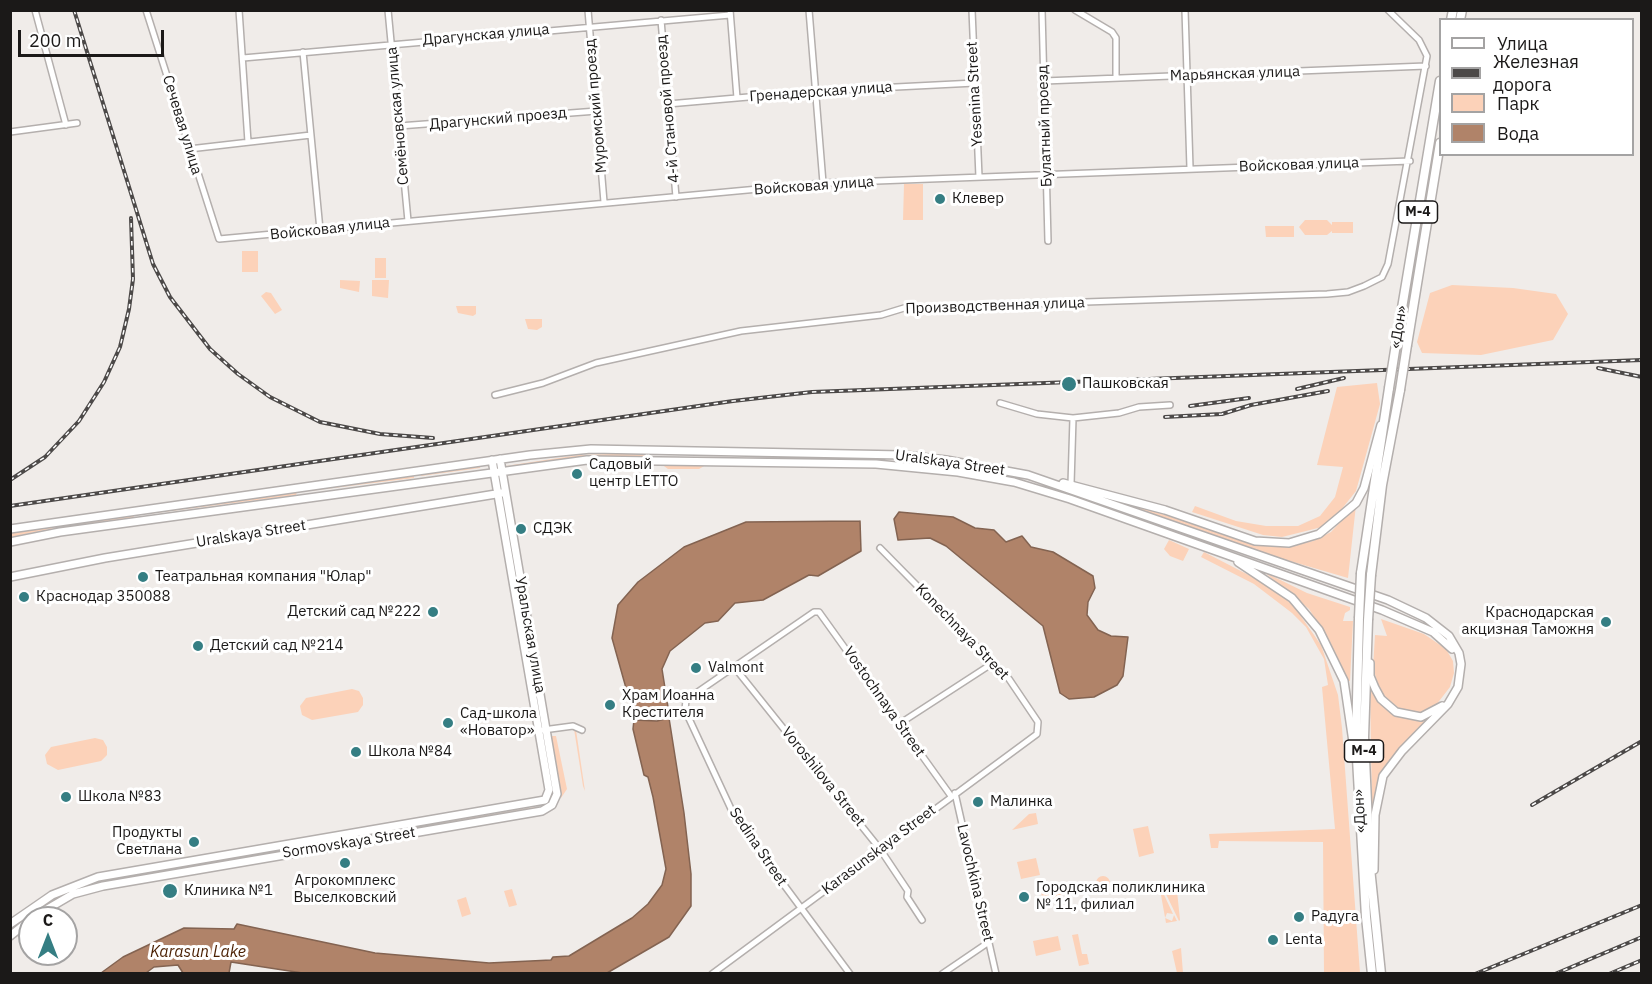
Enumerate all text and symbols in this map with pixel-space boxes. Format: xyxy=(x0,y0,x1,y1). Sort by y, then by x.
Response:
scale bar xyxy=(21,18,166,56)
legend xyxy=(1439,18,1634,156)
street label: Драгунская улица xyxy=(422,20,550,50)
text: 200 m xyxy=(29,29,81,52)
text: Улица xyxy=(1497,32,1548,55)
street label: 4-й Становой проезд xyxy=(653,34,683,184)
street label: Муромский проезд xyxy=(581,38,611,174)
street label: Yesenina Street xyxy=(963,41,987,147)
street label: Семёновская улица xyxy=(383,46,413,186)
text: Железная дорога xyxy=(1493,50,1579,96)
street label: Марьянская улица xyxy=(1170,63,1300,85)
street label: Булатный проезд xyxy=(1034,65,1056,187)
street label: Сечевая улица xyxy=(158,73,206,177)
street label: Гренадерская улица xyxy=(749,78,893,106)
text: Парк xyxy=(1497,92,1539,115)
street label: Драгунский проезд xyxy=(429,104,567,134)
text: Вода xyxy=(1497,122,1539,145)
street label: Войсковая улица xyxy=(1239,154,1359,176)
street label: Войсковая улица xyxy=(753,173,875,199)
place label: Клевер xyxy=(952,190,1004,208)
marker: Клевер xyxy=(933,192,947,206)
road number: М-4 xyxy=(1398,201,1438,223)
street label: Войсковая улица xyxy=(269,214,391,244)
street label: Производственная улица xyxy=(905,294,1085,318)
street label: «Дон» xyxy=(1387,304,1411,350)
marker: Пашковская xyxy=(1060,375,1078,393)
place label: Пашковская xyxy=(1082,375,1169,393)
street label: Uralskaya Street xyxy=(894,446,1006,480)
place label: Садовый центр LETTO xyxy=(589,456,678,491)
marker: Садовый центр LETTO xyxy=(570,467,584,481)
street label: Uralskaya Street xyxy=(195,516,307,552)
place label: СДЭК xyxy=(533,520,573,538)
marker: СДЭК xyxy=(514,522,528,536)
place label: Театральная компания "Юлар" xyxy=(155,568,372,586)
marker: Театральная компания "Юлар" xyxy=(136,570,150,584)
street label: Уральская улица xyxy=(511,575,549,695)
street label: Konechnaya Street xyxy=(911,580,1013,684)
place label: Краснодар 350088 xyxy=(36,588,171,606)
marker: Краснодар 350088 xyxy=(17,590,31,604)
place label: Детский сад №222 xyxy=(287,603,421,621)
place label: Краснодарская акцизная Таможня xyxy=(1461,604,1594,639)
marker: Детский сад №222 xyxy=(426,605,440,619)
marker: Краснодарская акцизная Таможня xyxy=(1599,615,1613,629)
place label: Детский сад №214 xyxy=(210,637,344,655)
marker: Детский сад №214 xyxy=(191,639,205,653)
street label: Vostochnaya Street xyxy=(839,643,929,761)
place label: Valmont xyxy=(708,659,764,677)
marker: Valmont xyxy=(689,661,703,675)
place label: Храм Иоанна Крестителя xyxy=(622,687,715,722)
marker: Храм Иоанна Крестителя xyxy=(603,698,617,712)
place label: Сад-школа «Новатор» xyxy=(460,705,537,740)
marker: Сад-школа «Новатор» xyxy=(441,716,455,730)
street label: Voroshilova Street xyxy=(777,724,869,830)
road number: М-4 xyxy=(1344,740,1384,762)
place label: Школа №84 xyxy=(368,743,452,761)
marker: Школа №84 xyxy=(349,745,363,759)
place label: Школа №83 xyxy=(78,788,162,806)
street label: «Дон» xyxy=(1350,789,1370,833)
marker: Школа №83 xyxy=(59,790,73,804)
place label: Малинка xyxy=(990,793,1053,811)
marker: Малинка xyxy=(971,795,985,809)
street label: Karasunskaya Street xyxy=(818,801,940,899)
street label: Sedina Street xyxy=(725,804,791,890)
street label: Lavochkina Street xyxy=(953,823,997,943)
place label: Продукты Светлана xyxy=(112,824,182,859)
street label: Sormovskaya Street xyxy=(281,824,417,862)
marker: Продукты Светлана xyxy=(187,835,201,849)
marker: Агрокомплекс Выселковский xyxy=(338,856,352,870)
place label: Агрокомплекс Выселковский xyxy=(293,872,397,907)
place label: Городская поликлиника № 11, филиал xyxy=(1036,879,1205,914)
marker: Клиника №1 xyxy=(161,882,179,900)
place label: Клиника №1 xyxy=(184,882,273,900)
marker: Городская поликлиника № 11, филиал xyxy=(1017,890,1031,904)
north arrow xyxy=(18,906,78,966)
place label: Радуга xyxy=(1311,908,1359,926)
text: С xyxy=(43,910,53,930)
marker: Радуга xyxy=(1292,910,1306,924)
place label: Lenta xyxy=(1285,931,1322,949)
marker: Lenta xyxy=(1266,933,1280,947)
water label: Karasun Lake xyxy=(150,942,246,962)

